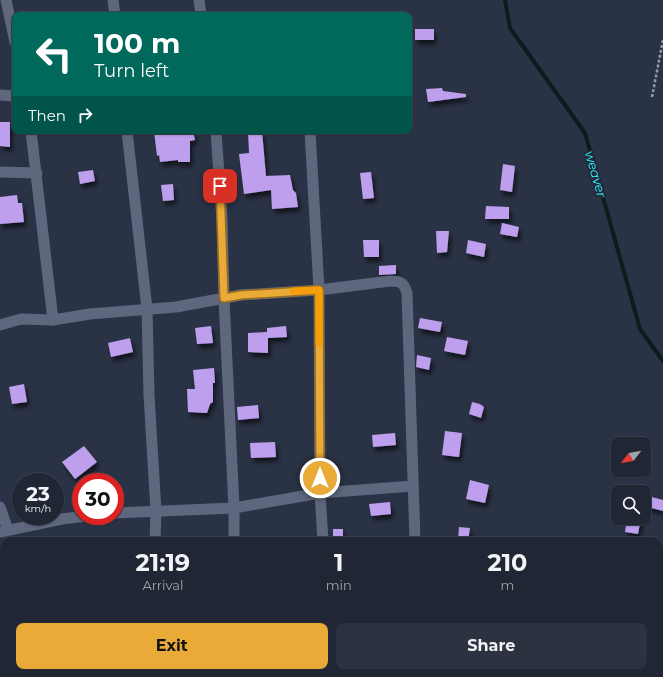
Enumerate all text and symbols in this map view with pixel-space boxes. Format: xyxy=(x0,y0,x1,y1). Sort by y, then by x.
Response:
text: 100 m xyxy=(94,26,180,60)
icon: left xyxy=(28,28,80,80)
text: Turn left xyxy=(94,60,169,82)
icon: right xyxy=(74,104,96,126)
text: Then xyxy=(28,106,66,125)
water label: weaver xyxy=(582,149,610,200)
pin xyxy=(203,169,237,203)
icon: arrive xyxy=(209,175,231,197)
north arrow xyxy=(611,437,651,477)
map controls xyxy=(611,437,651,525)
position arrow xyxy=(299,457,341,499)
speed limit sign: 30 xyxy=(72,473,124,525)
text: 23 xyxy=(26,482,50,506)
button: search xyxy=(611,485,651,525)
text: km/h xyxy=(25,502,51,515)
text: 21:19 xyxy=(136,548,190,577)
text: 1 xyxy=(334,548,344,577)
text: 210 xyxy=(487,548,527,577)
text: Arrival xyxy=(142,577,183,593)
text: min xyxy=(326,577,352,593)
text: m xyxy=(501,577,514,593)
button: Exit xyxy=(16,623,328,669)
button: Share xyxy=(336,623,647,669)

